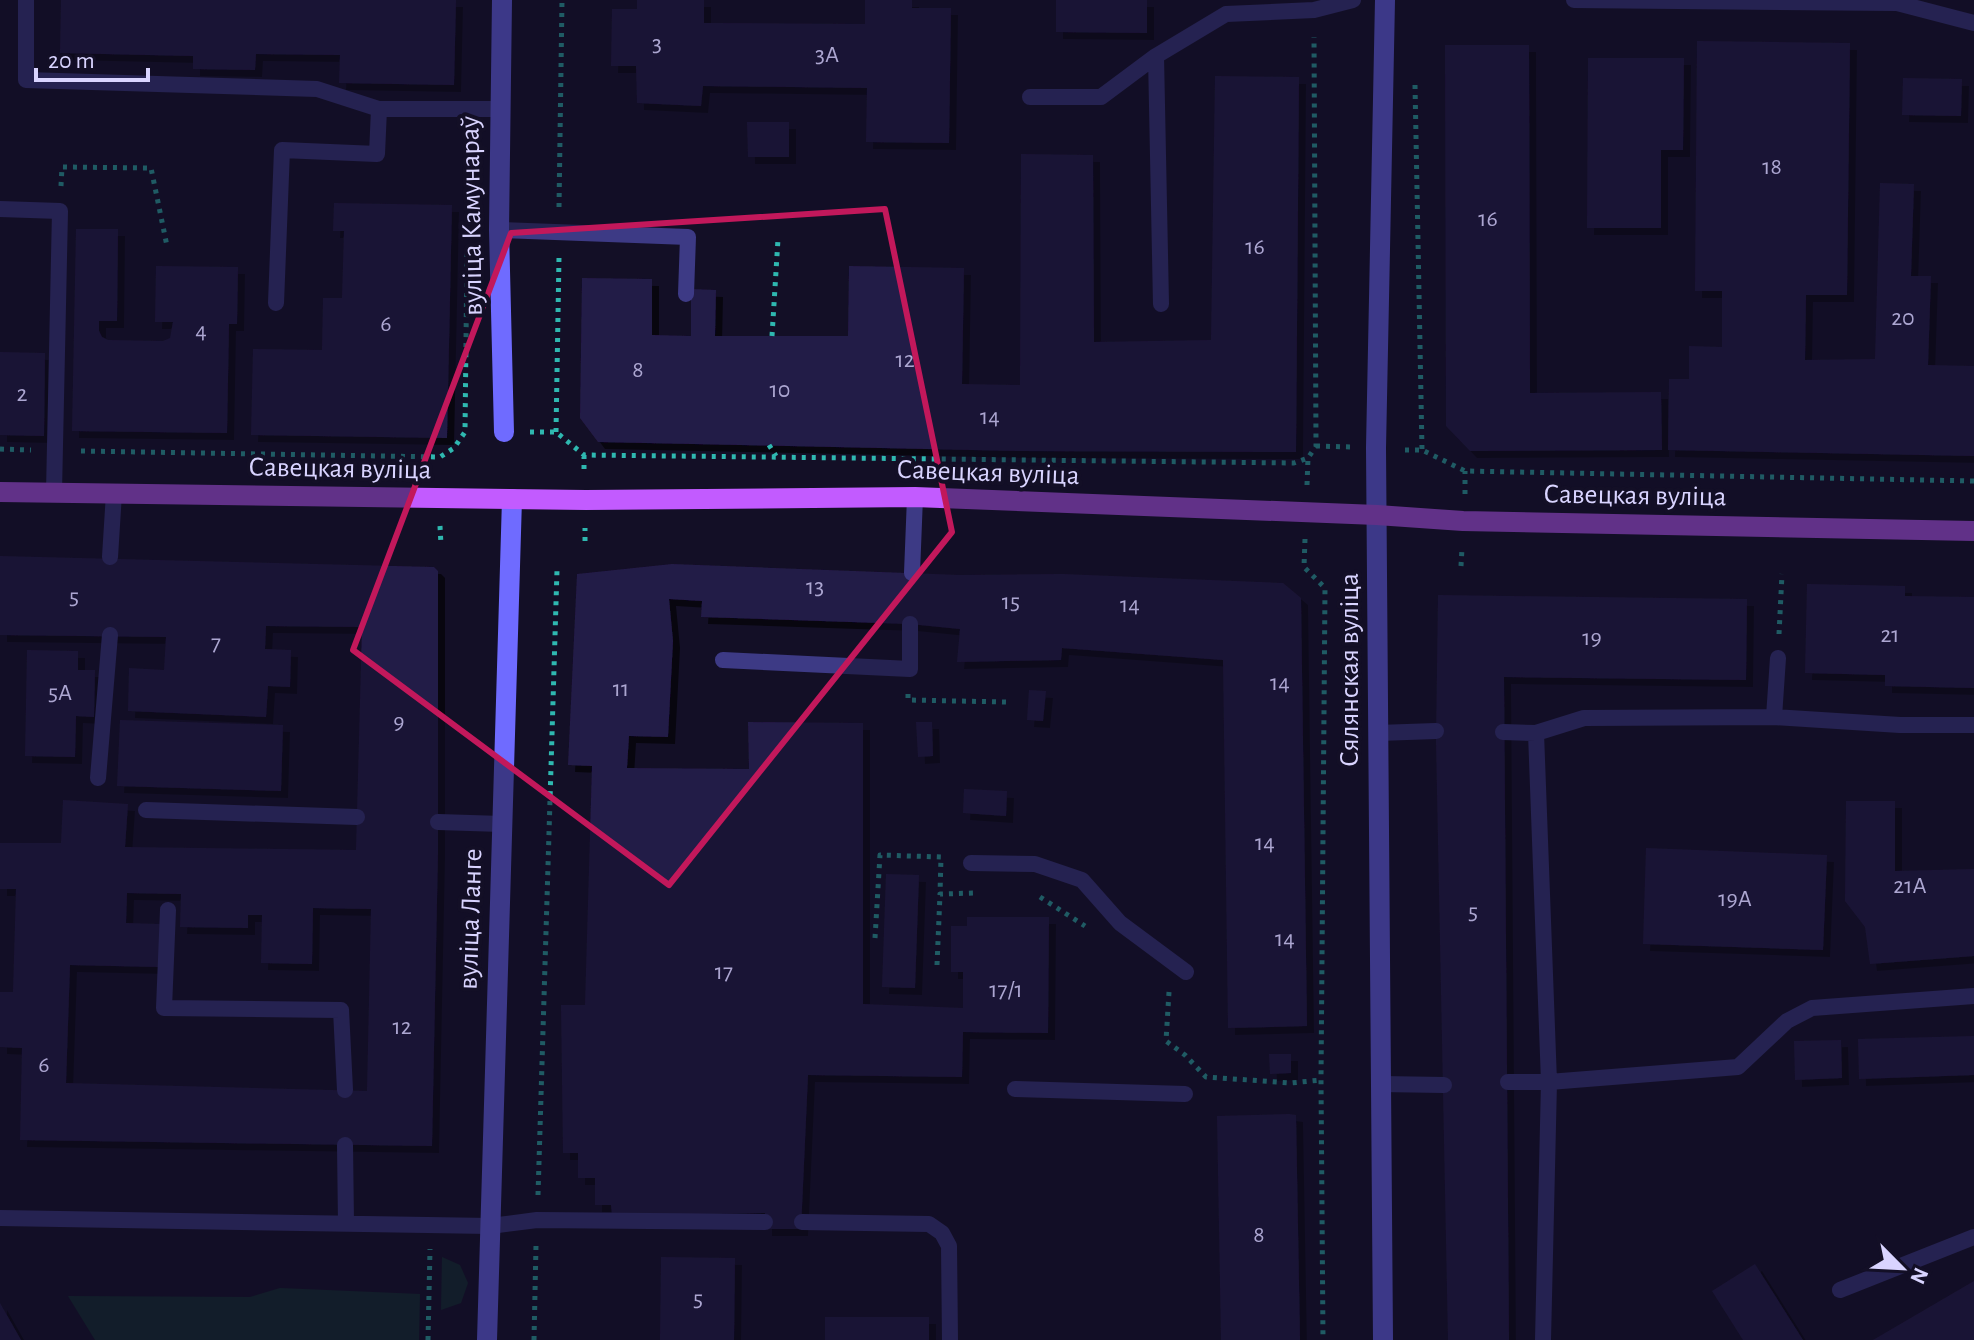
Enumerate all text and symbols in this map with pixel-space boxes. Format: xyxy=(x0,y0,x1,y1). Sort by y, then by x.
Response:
scale bar xyxy=(36,32,148,82)
house number: 3 xyxy=(652,32,662,56)
house number: 3А xyxy=(815,43,839,67)
text: 20 m xyxy=(48,49,95,73)
street label: вуліца Камунараў xyxy=(456,116,488,316)
house number: 18 xyxy=(1762,155,1782,179)
house number: 16 xyxy=(1478,207,1498,231)
house number: 16 xyxy=(1245,235,1265,259)
house number: 20 xyxy=(1891,306,1915,330)
house number: 6 xyxy=(380,312,392,336)
house number: 4 xyxy=(195,319,207,343)
house number: 12 xyxy=(895,348,915,372)
house number: 8 xyxy=(632,358,644,382)
house number: 10 xyxy=(770,378,790,402)
house number: 2 xyxy=(17,382,28,406)
house number: 14 xyxy=(980,405,1000,429)
street label: Савецкая вуліца xyxy=(248,453,432,485)
street label: Савецкая вуліца xyxy=(896,456,1080,490)
street label: Савецкая вуліца xyxy=(1543,480,1727,512)
street label: Сялянская вуліца xyxy=(1336,573,1364,767)
house number: 13 xyxy=(806,575,824,599)
house number: 5 xyxy=(69,585,79,609)
house number: 15 xyxy=(1002,590,1020,614)
house number: 14 xyxy=(1120,593,1140,617)
house number: 21 xyxy=(1880,623,1900,647)
house number: 19 xyxy=(1582,626,1602,650)
house number: 7 xyxy=(211,631,221,655)
house number: 14 xyxy=(1270,671,1290,695)
house number: 11 xyxy=(613,677,629,701)
house number: 5А xyxy=(48,681,72,705)
house number: 9 xyxy=(393,710,405,734)
house number: 14 xyxy=(1255,831,1275,855)
street label: вуліца Ланге xyxy=(455,848,487,990)
house number: 21А xyxy=(1893,874,1927,898)
house number: 19А xyxy=(1718,887,1752,911)
house number: 5 xyxy=(1468,900,1478,924)
house number: 14 xyxy=(1275,927,1295,951)
house number: 17 xyxy=(715,960,733,984)
house number: 17/1 xyxy=(989,978,1023,1002)
house number: 12 xyxy=(392,1015,412,1039)
house number: 6 xyxy=(38,1053,50,1077)
house number: 8 xyxy=(1253,1223,1265,1247)
north arrow xyxy=(1862,1228,1942,1308)
text: N xyxy=(1906,1264,1933,1287)
house number: 5 xyxy=(693,1287,703,1311)

